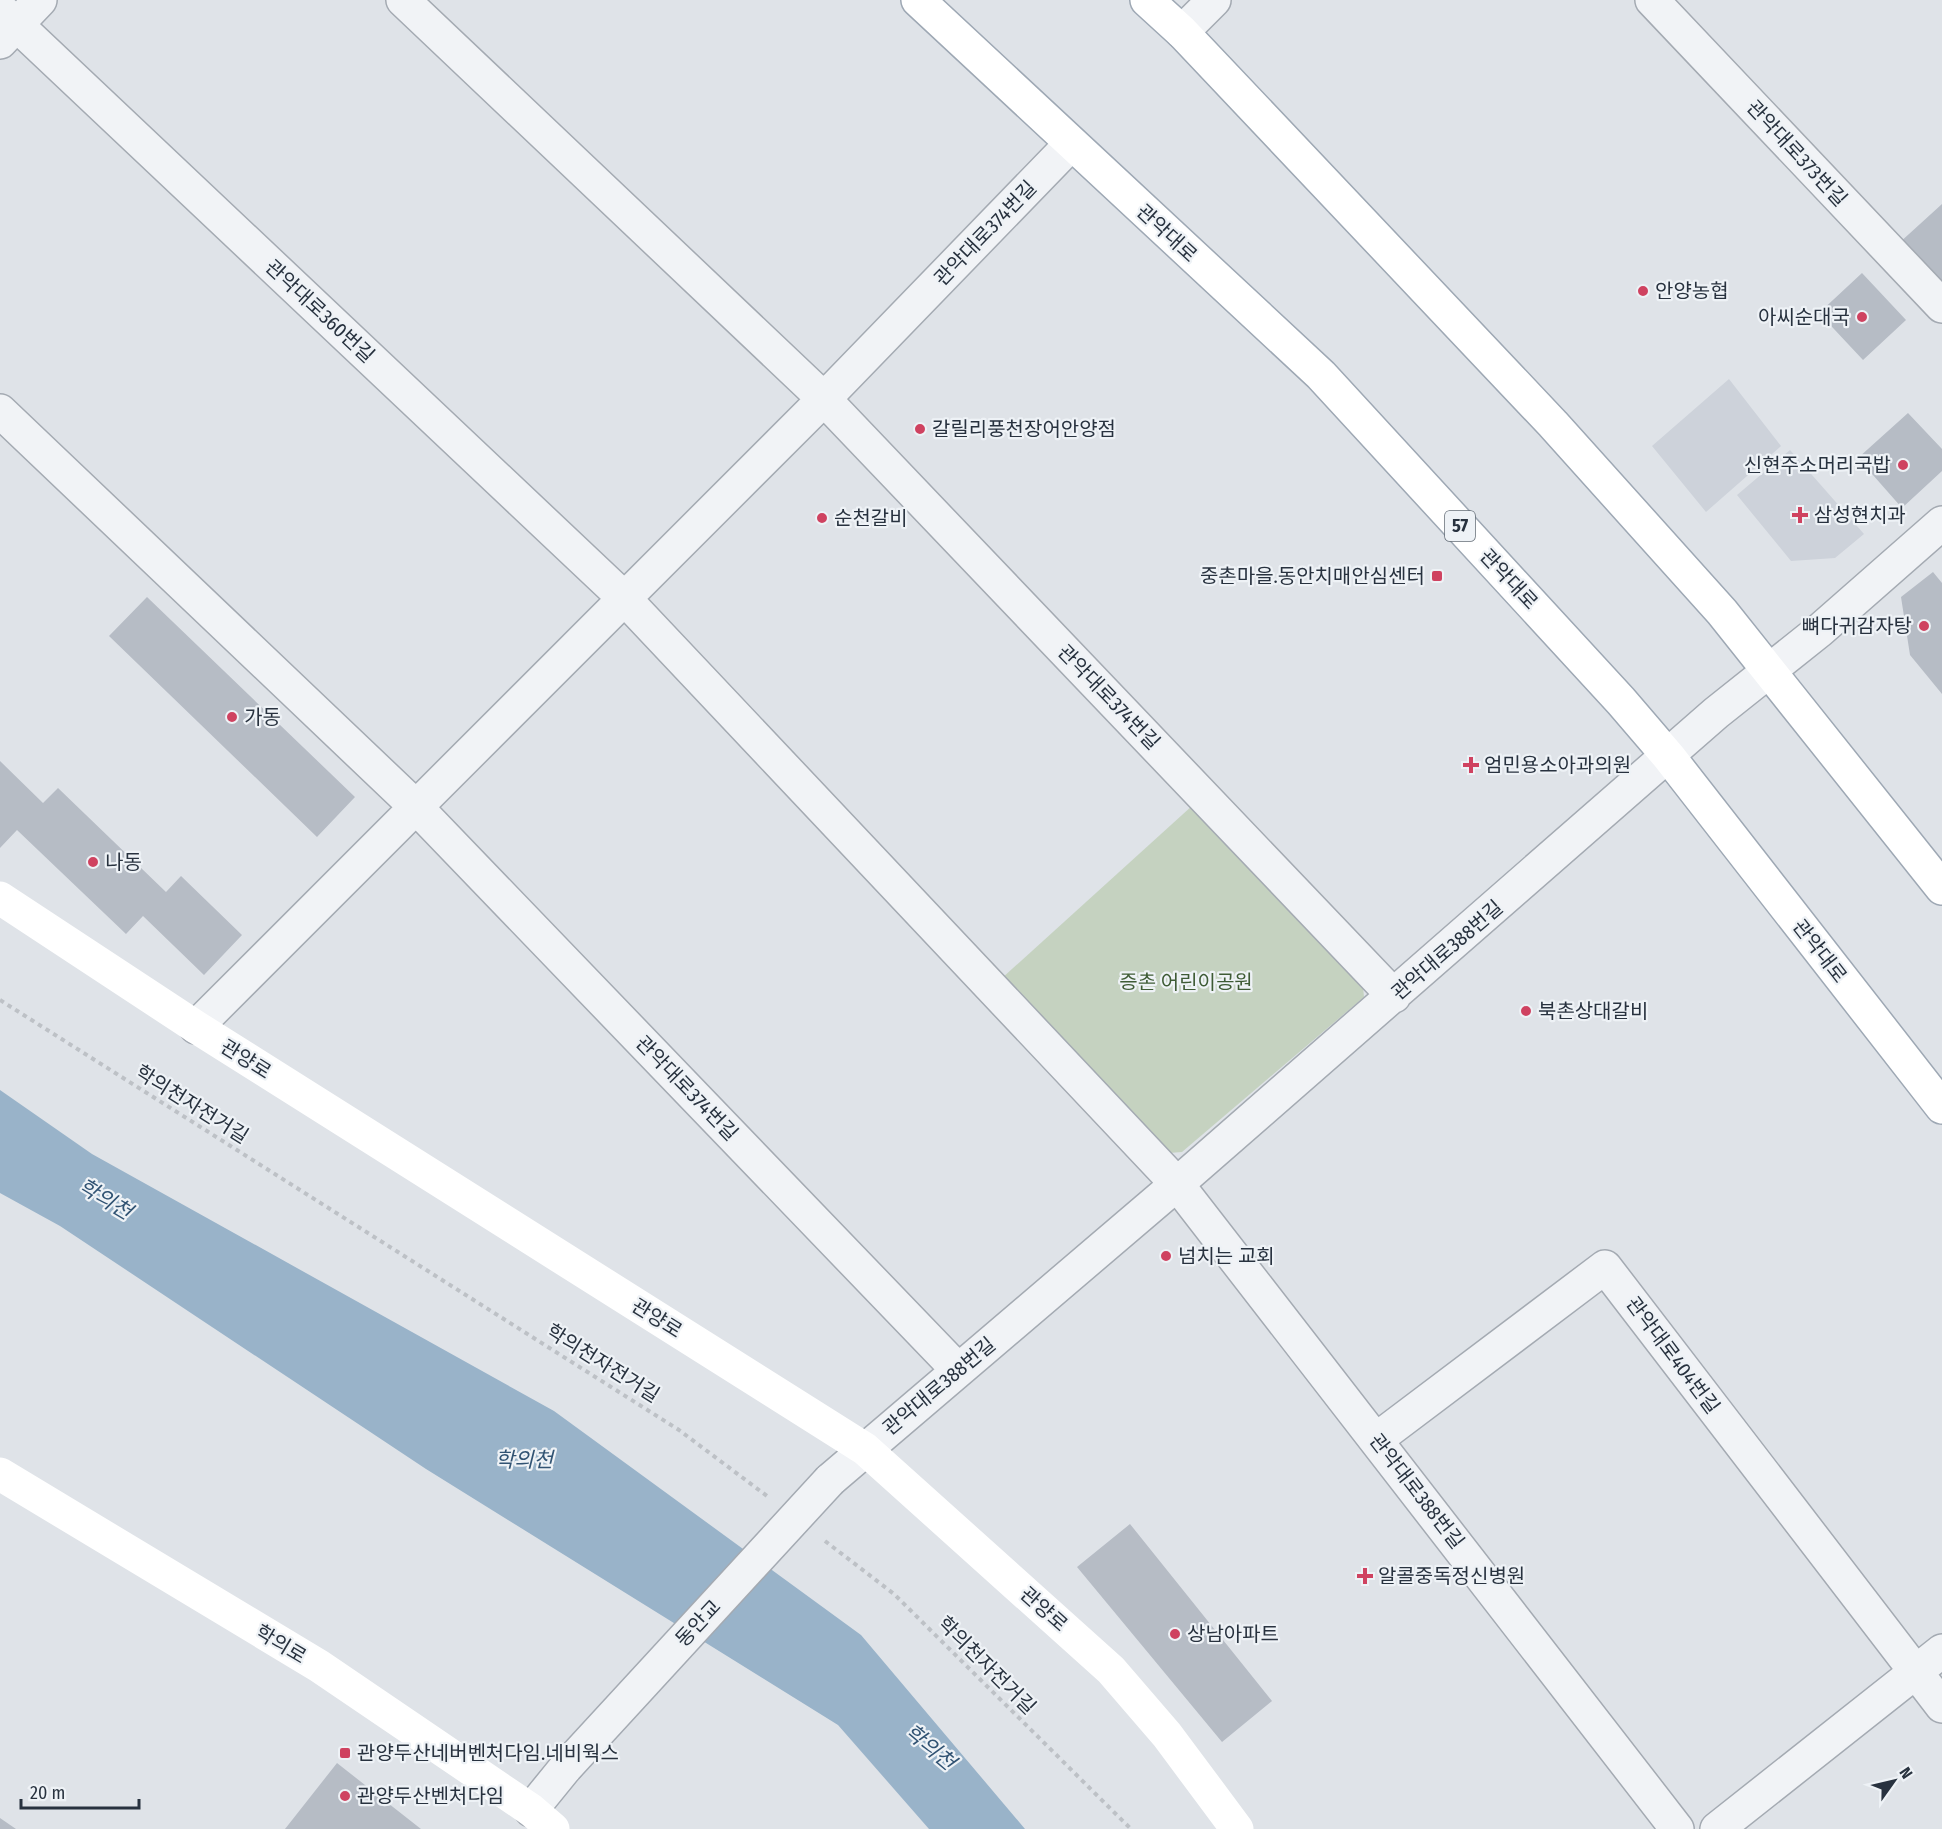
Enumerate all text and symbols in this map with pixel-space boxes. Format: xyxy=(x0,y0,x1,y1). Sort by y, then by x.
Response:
street label: 관악대로373번길 xyxy=(1742,95,1852,211)
street label: 관악대로374번길 xyxy=(929,176,1041,290)
street label: 관악대로 xyxy=(1132,199,1202,267)
street label: 관악대로360번길 xyxy=(261,255,379,367)
place label: 안양농협 xyxy=(1655,279,1729,303)
marker: 안양농협 xyxy=(1636,284,1650,298)
place label: 아씨순대국 xyxy=(1758,305,1850,329)
marker: 아씨순대국 xyxy=(1855,310,1869,324)
place label: 갈릴리풍천장어안양점 xyxy=(932,417,1116,441)
marker: 갈릴리풍천장어안양점 xyxy=(913,422,927,436)
place label: 신현주소머리국밥 xyxy=(1744,453,1891,477)
marker: 신현주소머리국밥 xyxy=(1896,458,1910,472)
place label: 삼성현치과 xyxy=(1814,503,1906,527)
place label: 순천갈비 xyxy=(834,506,908,530)
marker: 삼성현치과 xyxy=(1791,506,1809,524)
marker: 순천갈비 xyxy=(815,511,829,525)
road number: 57 xyxy=(1445,511,1475,541)
street label: 관악대로 xyxy=(1475,544,1543,614)
place label: 중촌마을.동안치매안심센터 xyxy=(1200,564,1425,588)
marker: 중촌마을.동안치매안심센터 xyxy=(1430,569,1444,583)
place label: 뼈다귀감자탕 xyxy=(1802,614,1912,638)
marker: 뼈다귀감자탕 xyxy=(1917,619,1931,633)
street label: 관악대로374번길 xyxy=(1053,640,1165,754)
place label: 가동 xyxy=(244,705,281,729)
marker: 가동 xyxy=(225,710,239,724)
place label: 엄민용소아과의원 xyxy=(1484,753,1631,777)
marker: 엄민용소아과의원 xyxy=(1462,756,1480,774)
place label: 나동 xyxy=(105,850,142,874)
marker: 나동 xyxy=(86,855,100,869)
street label: 관악대로388번길 xyxy=(1387,895,1507,1005)
street label: 관악대로 xyxy=(1788,915,1852,987)
park label: 증촌 어린이공원 xyxy=(1119,970,1253,994)
place label: 북촌상대갈비 xyxy=(1538,999,1648,1023)
marker: 북촌상대갈비 xyxy=(1519,1004,1533,1018)
street label: 관악대로374번길 xyxy=(631,1031,743,1145)
street label: 관양로 xyxy=(216,1034,276,1084)
street label: 학의천자전거길 xyxy=(131,1060,253,1148)
water label: 학의천 xyxy=(73,1173,139,1226)
place label: 넘치는 교회 xyxy=(1178,1244,1275,1268)
marker: 넘치는 교회 xyxy=(1159,1249,1173,1263)
street label: 관악대로404번길 xyxy=(1621,1292,1725,1418)
street label: 관양로 xyxy=(627,1293,687,1343)
street label: 학의천자전거길 xyxy=(542,1319,664,1407)
street label: 관악대로388번길 xyxy=(878,1332,1000,1440)
street label: 관악대로388번길 xyxy=(1365,1429,1469,1553)
water label: 학의천 xyxy=(495,1447,556,1473)
place label: 알콜중독정신병원 xyxy=(1378,1564,1525,1588)
marker: 알콜중독정신병원 xyxy=(1356,1567,1374,1585)
street label: 관양로 xyxy=(1015,1582,1073,1636)
street label: 동안교 xyxy=(670,1595,726,1651)
street label: 학의천자전거길 xyxy=(933,1611,1041,1719)
street label: 학의로 xyxy=(251,1619,311,1669)
place label: 상남아파트 xyxy=(1187,1622,1279,1646)
marker: 상남아파트 xyxy=(1168,1627,1182,1641)
water label: 학의천 xyxy=(899,1718,963,1777)
place label: 관양두산네버벤처다임.네비웍스 xyxy=(357,1741,619,1765)
marker: 관양두산네버벤처다임.네비웍스 xyxy=(338,1746,352,1760)
north arrow xyxy=(1864,1751,1924,1811)
text: N xyxy=(1895,1764,1917,1782)
scale bar xyxy=(21,1772,140,1810)
text: 20 m xyxy=(30,1782,65,1804)
place label: 관양두산벤처다임 xyxy=(357,1784,504,1808)
marker: 관양두산벤처다임 xyxy=(338,1789,352,1803)

